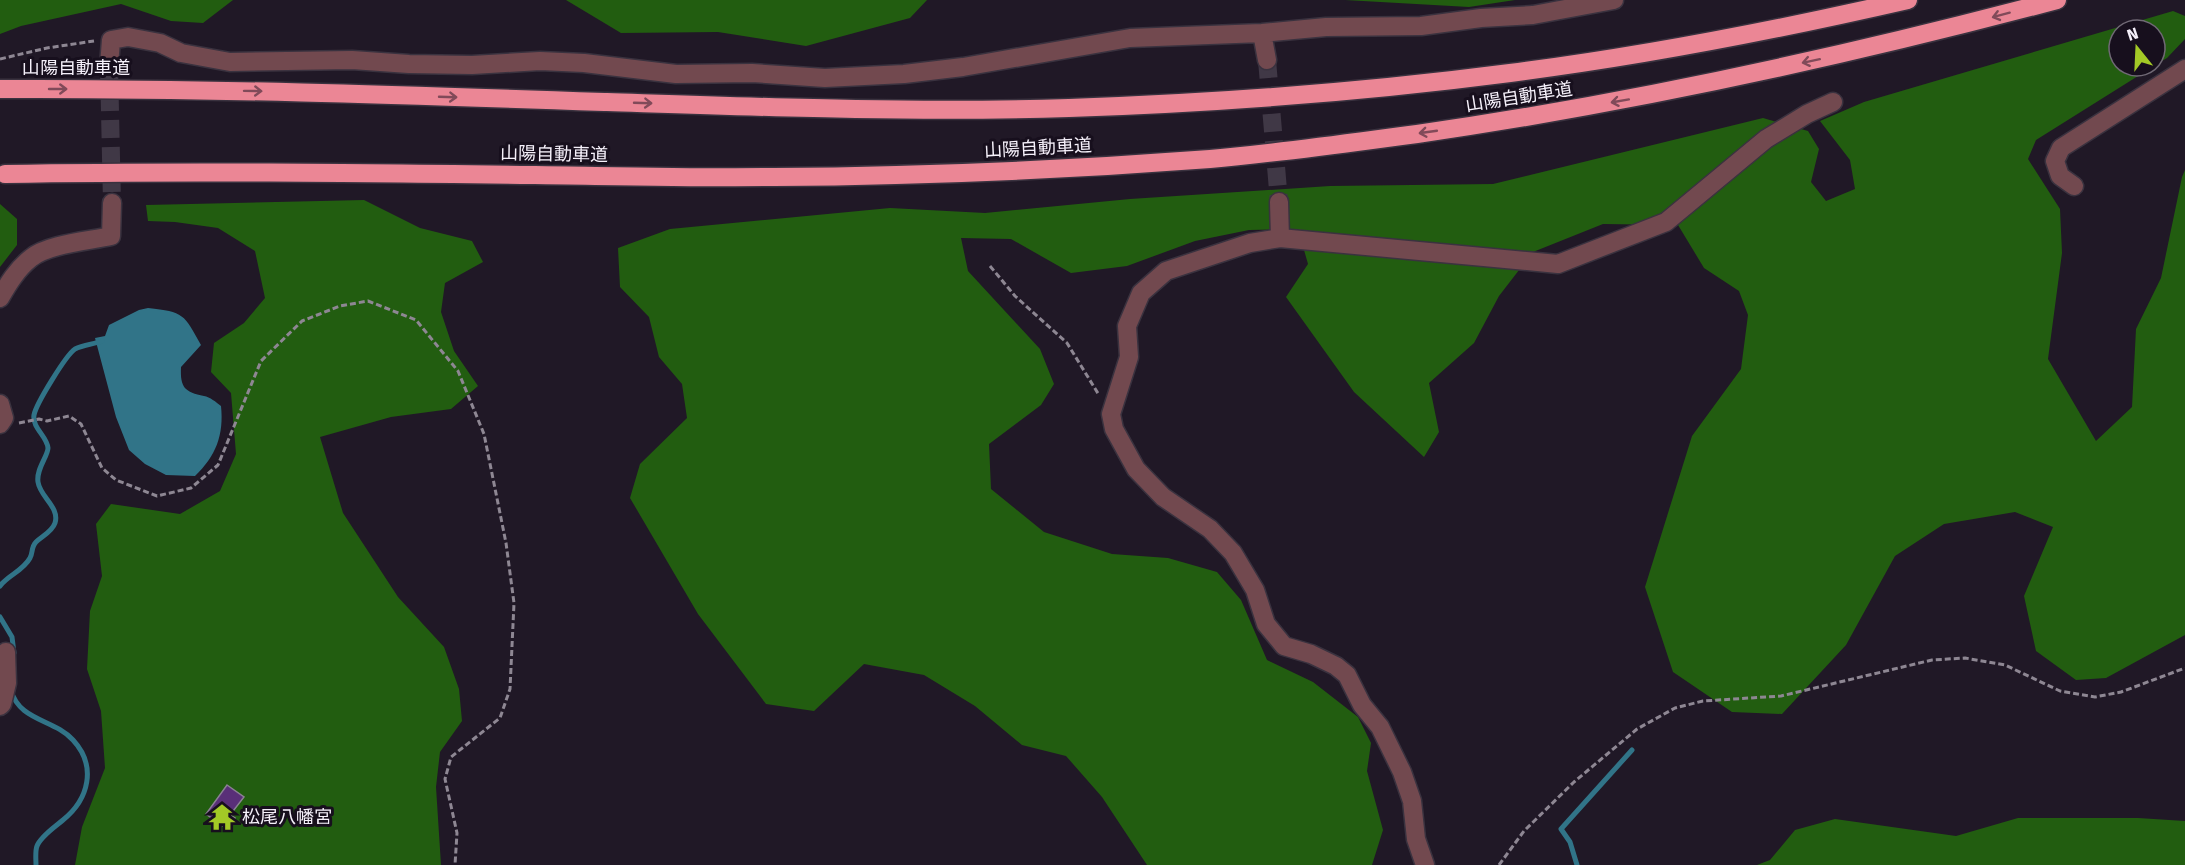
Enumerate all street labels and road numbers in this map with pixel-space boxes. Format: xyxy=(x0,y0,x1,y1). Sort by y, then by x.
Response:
street label: 山陽自動車道 xyxy=(22,57,130,79)
street label: 山陽自動車道 xyxy=(1464,78,1574,116)
street label: 山陽自動車道 xyxy=(983,134,1093,162)
street label: 山陽自動車道 xyxy=(500,142,608,166)

